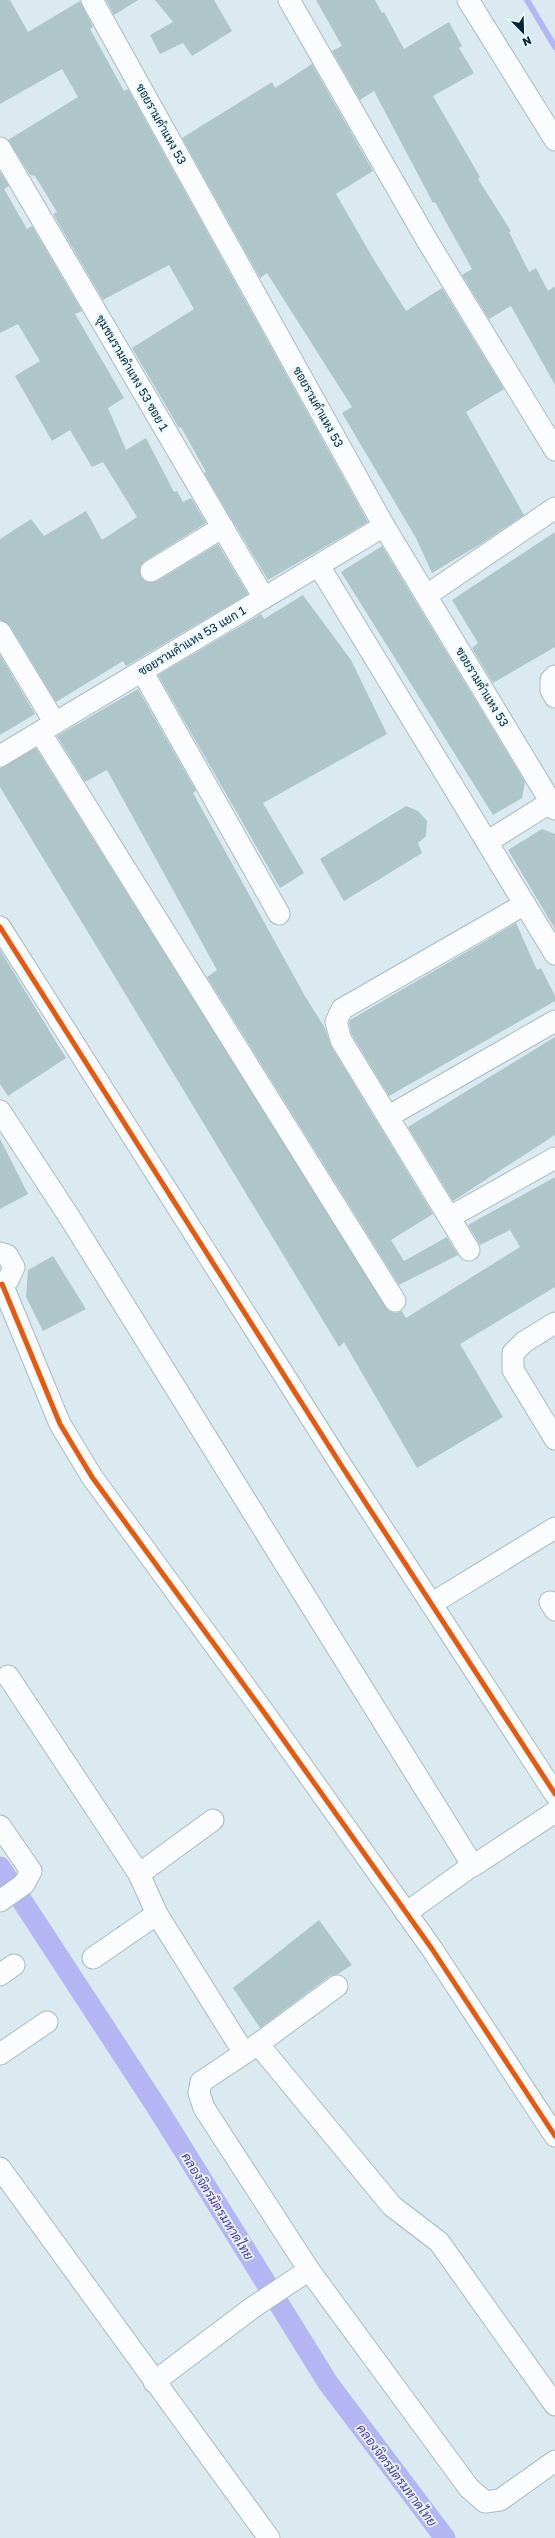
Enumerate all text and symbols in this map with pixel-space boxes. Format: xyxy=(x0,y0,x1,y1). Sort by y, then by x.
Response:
north arrow xyxy=(503,12,543,52)
text: N xyxy=(521,34,533,49)
street label: ซอยรามคำแหง 53 xyxy=(133,81,190,167)
street label: ชุมชนรามคำแหง 53 ซอย 1 xyxy=(91,312,172,435)
street label: ซอยรามคำแหง 53 xyxy=(290,364,347,450)
street label: ซอยรามคำแหง 53 แยก 1 xyxy=(135,602,248,679)
street label: ซอยรามคำแหง 53 xyxy=(453,644,512,729)
water label: คลองจิตรมิตรมหาดไทย xyxy=(178,2149,258,2263)
water label: คลองจิตรมิตรมหาดไทย xyxy=(353,2421,441,2530)

